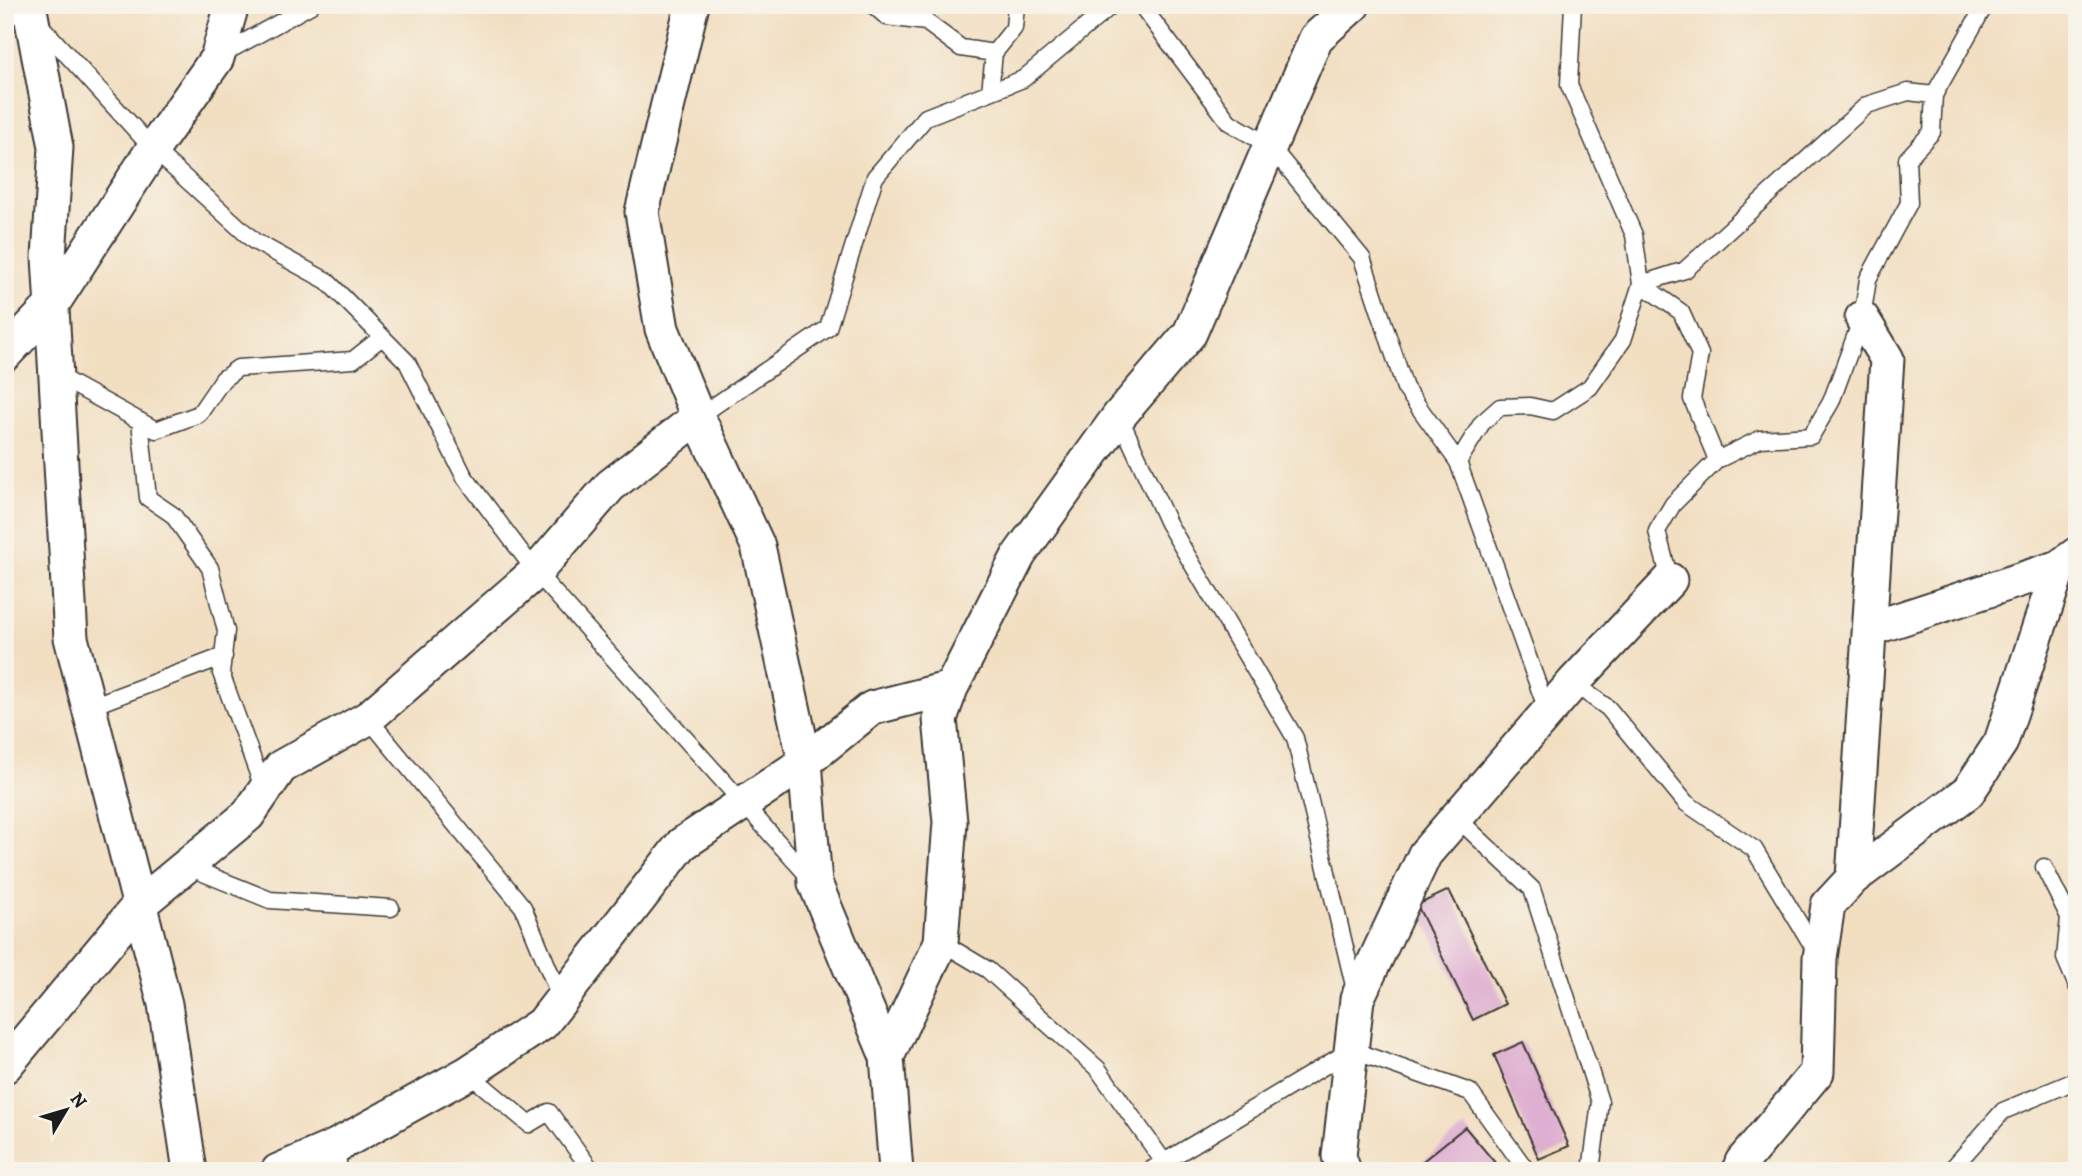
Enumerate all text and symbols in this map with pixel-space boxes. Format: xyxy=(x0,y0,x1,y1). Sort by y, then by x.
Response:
north arrow xyxy=(32,1074,102,1144)
text: N xyxy=(64,1087,93,1114)

